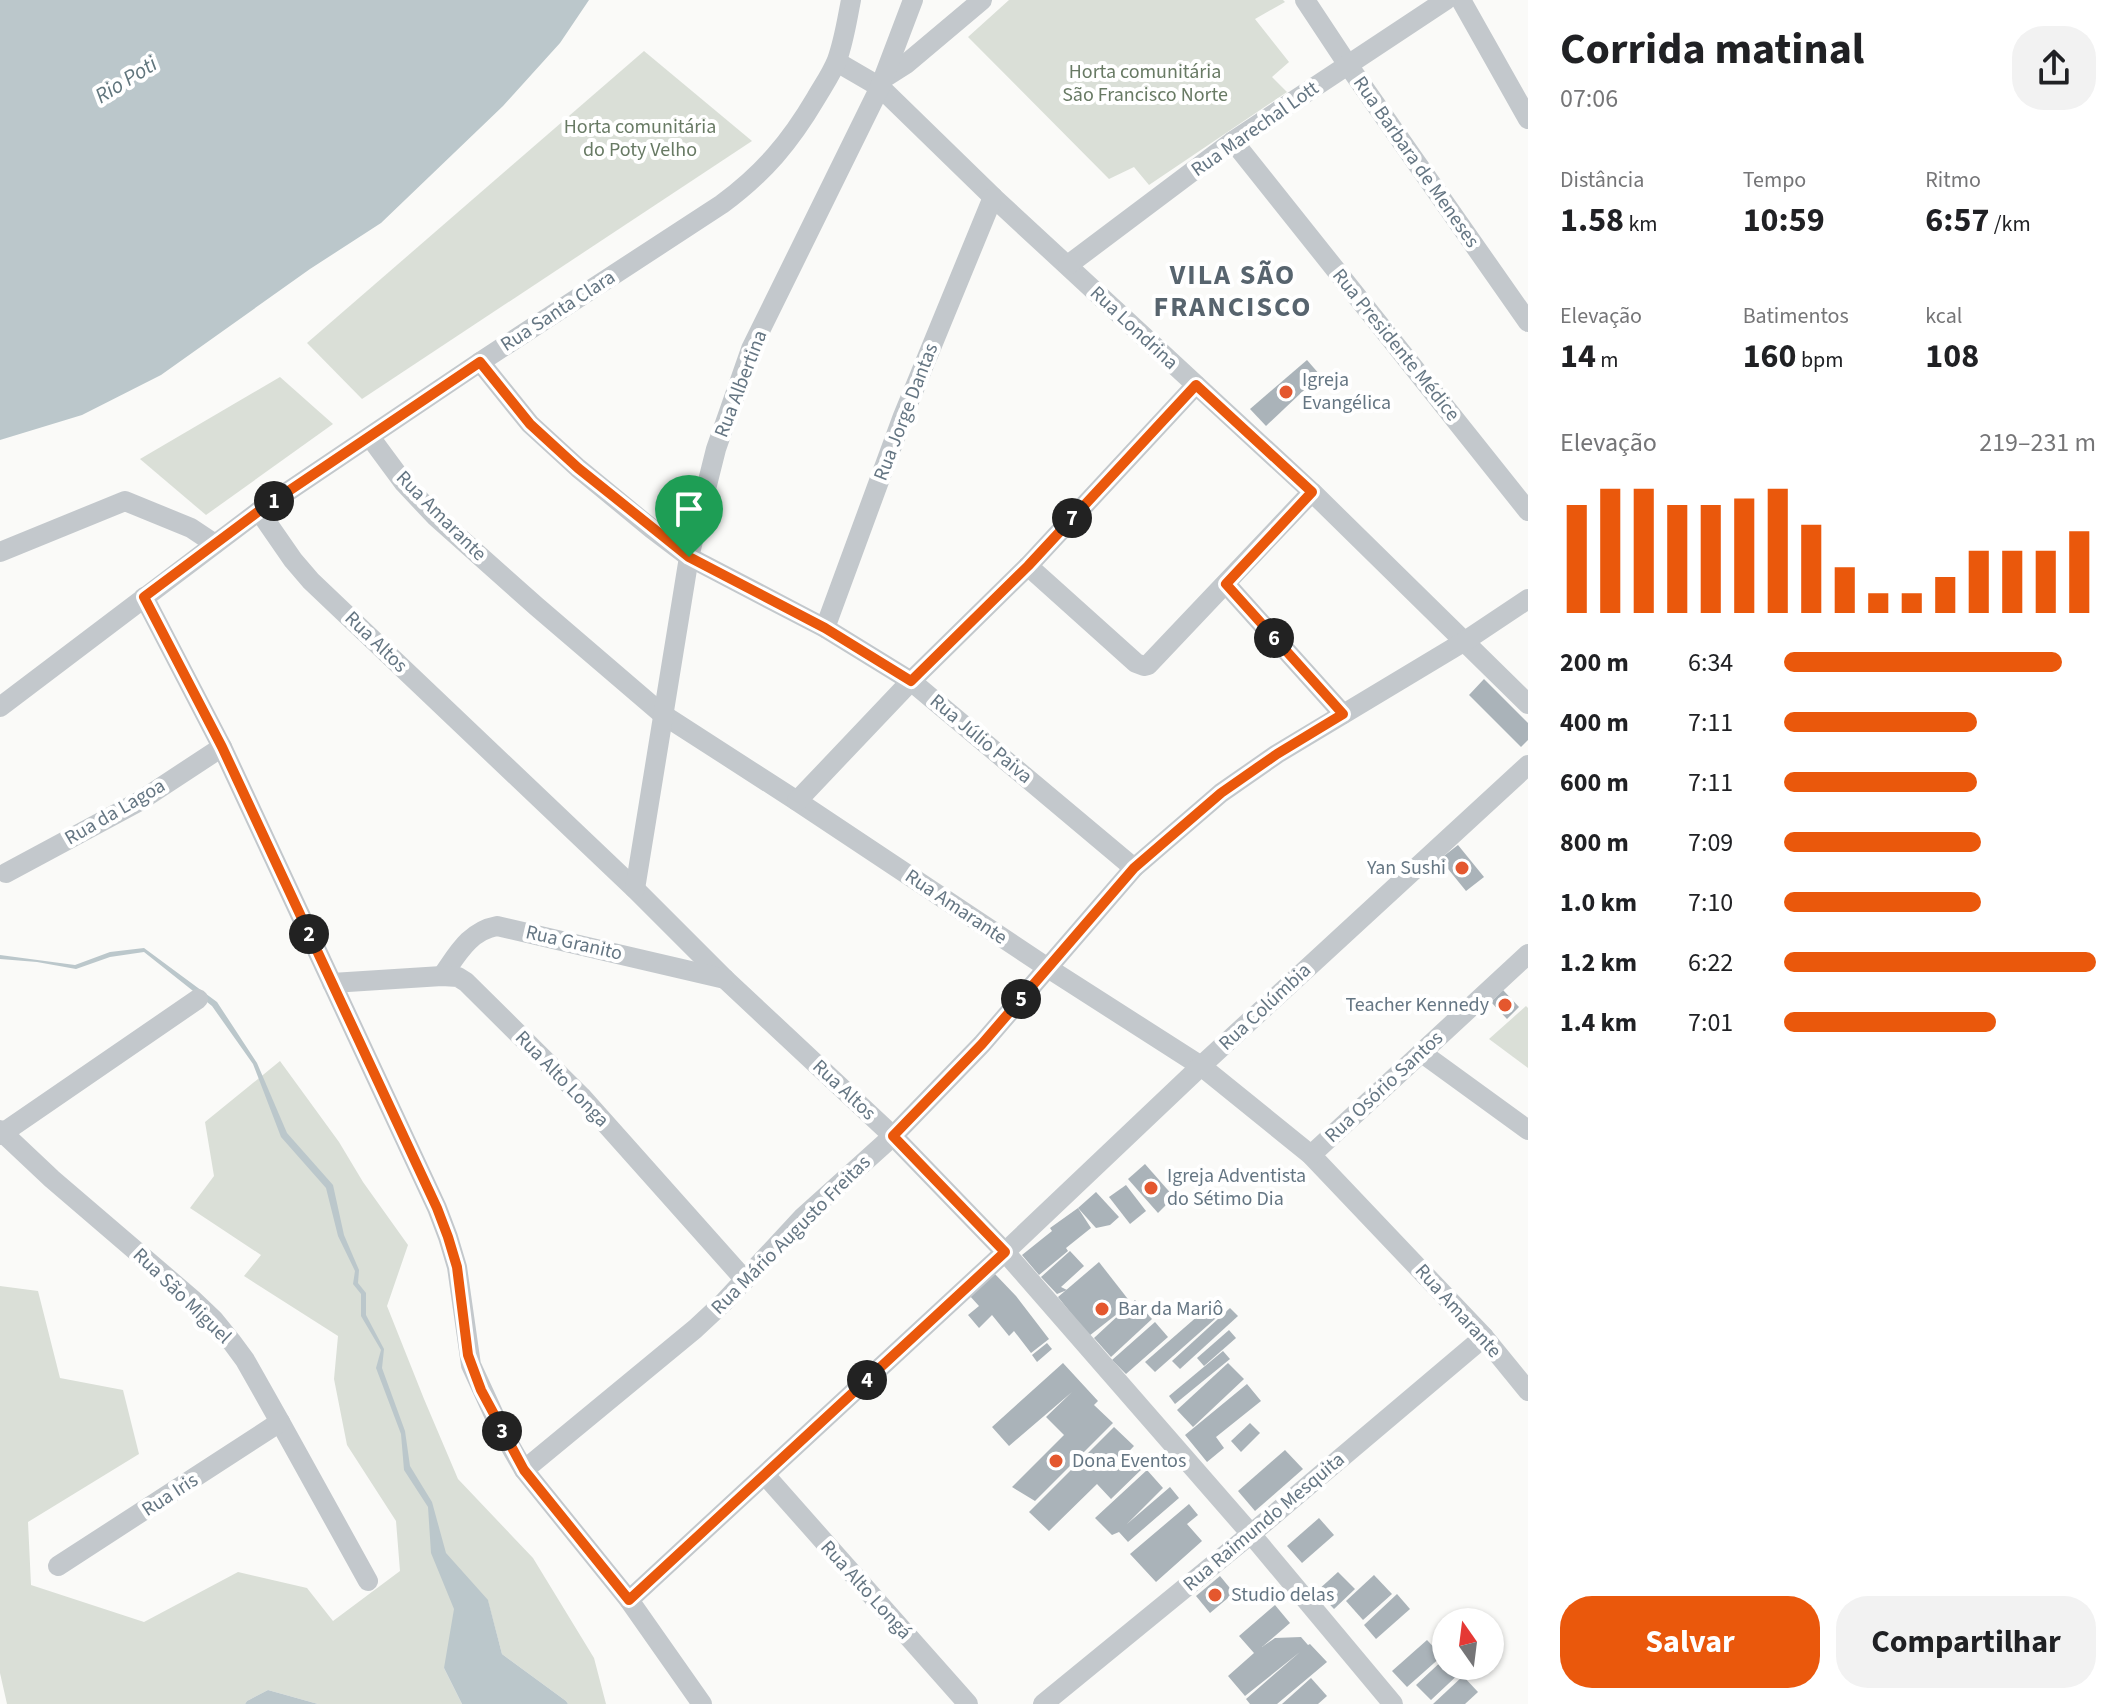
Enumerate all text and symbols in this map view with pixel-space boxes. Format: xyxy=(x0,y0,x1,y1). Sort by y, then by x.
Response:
text: Corrida matinal xyxy=(1560,18,1864,81)
button: share xyxy=(2012,26,2096,110)
water label: Rio Poti xyxy=(88,48,164,112)
park label: Horta comunitária São Francisco Norte xyxy=(1062,58,1228,109)
street label: Rua Barbara de Meneses xyxy=(1346,71,1486,253)
street label: Rua Marechal Lott xyxy=(1186,74,1325,183)
text: 07:06 xyxy=(1560,80,1618,117)
park label: Horta comunitária do Poty Velho xyxy=(564,113,716,164)
text: Distância xyxy=(1560,164,1644,196)
text: Tempo xyxy=(1743,164,1806,196)
text: Ritmo xyxy=(1925,164,1981,196)
text: 1.58 xyxy=(1560,196,1624,245)
text: 10:59 xyxy=(1743,196,1825,245)
text: 6:57 xyxy=(1925,196,1989,245)
text: km xyxy=(1624,208,1658,240)
text: /km xyxy=(1989,208,2031,240)
district label: VILA SÃO FRANCISCO xyxy=(1154,255,1312,327)
street label: Rua Santa Clara xyxy=(495,263,621,359)
street label: Rua Presidente Médice xyxy=(1326,263,1466,427)
street label: Rua Londrina xyxy=(1084,280,1184,376)
text: Elevação xyxy=(1560,300,1642,332)
text: Batimentos xyxy=(1743,300,1849,332)
text: kcal xyxy=(1925,300,1962,332)
street label: Rua Albertina xyxy=(708,326,774,442)
text: 14 xyxy=(1560,332,1596,381)
text: 160 xyxy=(1743,332,1797,381)
text: 108 xyxy=(1925,332,1979,381)
street label: Rua Jorge Dantas xyxy=(867,339,945,485)
text: m xyxy=(1596,344,1619,376)
text: bpm xyxy=(1797,344,1844,376)
place label: Igreja Evangélica xyxy=(1302,366,1391,417)
marker: Igreja Evangélica xyxy=(1277,383,1295,401)
text: Elevação xyxy=(1560,424,1657,461)
text: 219–231 m xyxy=(1979,424,2096,461)
street label: Rua Amarante xyxy=(389,464,493,568)
pin xyxy=(655,475,723,557)
pin: 1 xyxy=(254,481,294,521)
text: 1 xyxy=(268,485,280,517)
icon: arrive xyxy=(667,487,711,531)
pin: 7 xyxy=(1052,498,1092,538)
text: 7 xyxy=(1066,502,1078,534)
street label: Rua Altos xyxy=(338,605,414,679)
pin: 6 xyxy=(1254,618,1294,658)
text: 6 xyxy=(1268,622,1280,654)
text: 200 m xyxy=(1560,644,1629,681)
text: 6:34 xyxy=(1688,644,1733,681)
street label: Rua Júlio Paiva xyxy=(924,688,1038,790)
text: 400 m xyxy=(1560,704,1629,741)
text: 7:11 xyxy=(1688,704,1733,741)
text: 600 m xyxy=(1560,764,1629,801)
text: 7:11 xyxy=(1688,764,1733,801)
street label: Rua da Lagoa xyxy=(60,772,170,852)
text: 800 m xyxy=(1560,824,1629,861)
text: 7:09 xyxy=(1688,824,1733,861)
place label: Yan Sushi xyxy=(1366,854,1446,882)
marker: Yan Sushi xyxy=(1453,859,1471,877)
street label: Rua Amarante xyxy=(899,862,1013,952)
text: 1.0 km xyxy=(1560,884,1637,921)
text: 7:10 xyxy=(1688,884,1733,921)
pin: 2 xyxy=(289,914,329,954)
text: 2 xyxy=(303,918,315,950)
street label: Rua Granito xyxy=(523,918,625,968)
text: 1.2 km xyxy=(1560,944,1637,981)
text: 6:22 xyxy=(1688,944,1733,981)
street label: Rua Colúmbia xyxy=(1213,957,1317,1057)
pin: 5 xyxy=(1001,979,1041,1019)
text: 5 xyxy=(1015,983,1027,1015)
place label: Teacher Kennedy xyxy=(1345,991,1490,1019)
marker: Teacher Kennedy xyxy=(1496,996,1514,1014)
text: 1.4 km xyxy=(1560,1004,1637,1041)
text: 7:01 xyxy=(1688,1004,1733,1041)
street label: Rua Alto Longa xyxy=(509,1024,615,1134)
street label: Rua Osório Santos xyxy=(1319,1025,1449,1149)
street label: Rua Altos xyxy=(806,1053,882,1127)
street label: Rua Mário Augusto Freitas xyxy=(705,1149,877,1321)
place label: Igreja Adventista do Sétimo Dia xyxy=(1167,1162,1306,1213)
marker: Igreja Adventista do Sétimo Dia xyxy=(1142,1179,1160,1197)
street label: Rua São Miguel xyxy=(126,1242,238,1350)
street label: Rua Amarante xyxy=(1408,1258,1508,1364)
place label: Bar da Mariô xyxy=(1118,1295,1223,1323)
marker: Bar da Mariô xyxy=(1093,1300,1111,1318)
pin: 4 xyxy=(847,1360,887,1400)
text: 4 xyxy=(861,1364,873,1396)
pin: 3 xyxy=(482,1411,522,1451)
text: 3 xyxy=(496,1415,508,1447)
street label: Rua Raimundo Mesquita xyxy=(1177,1446,1351,1598)
place label: Dona Eventos xyxy=(1072,1447,1186,1475)
marker: Dona Eventos xyxy=(1047,1452,1065,1470)
street label: Rua Iris xyxy=(136,1466,204,1524)
street label: Rua Alto Longá xyxy=(814,1534,918,1646)
place label: Studio delas xyxy=(1231,1581,1334,1609)
marker: Studio delas xyxy=(1206,1586,1224,1604)
button: Salvar xyxy=(1560,1596,1820,1688)
button: Compartilhar xyxy=(1836,1596,2096,1688)
north arrow xyxy=(1432,1608,1504,1680)
map controls xyxy=(1432,1608,1504,1680)

